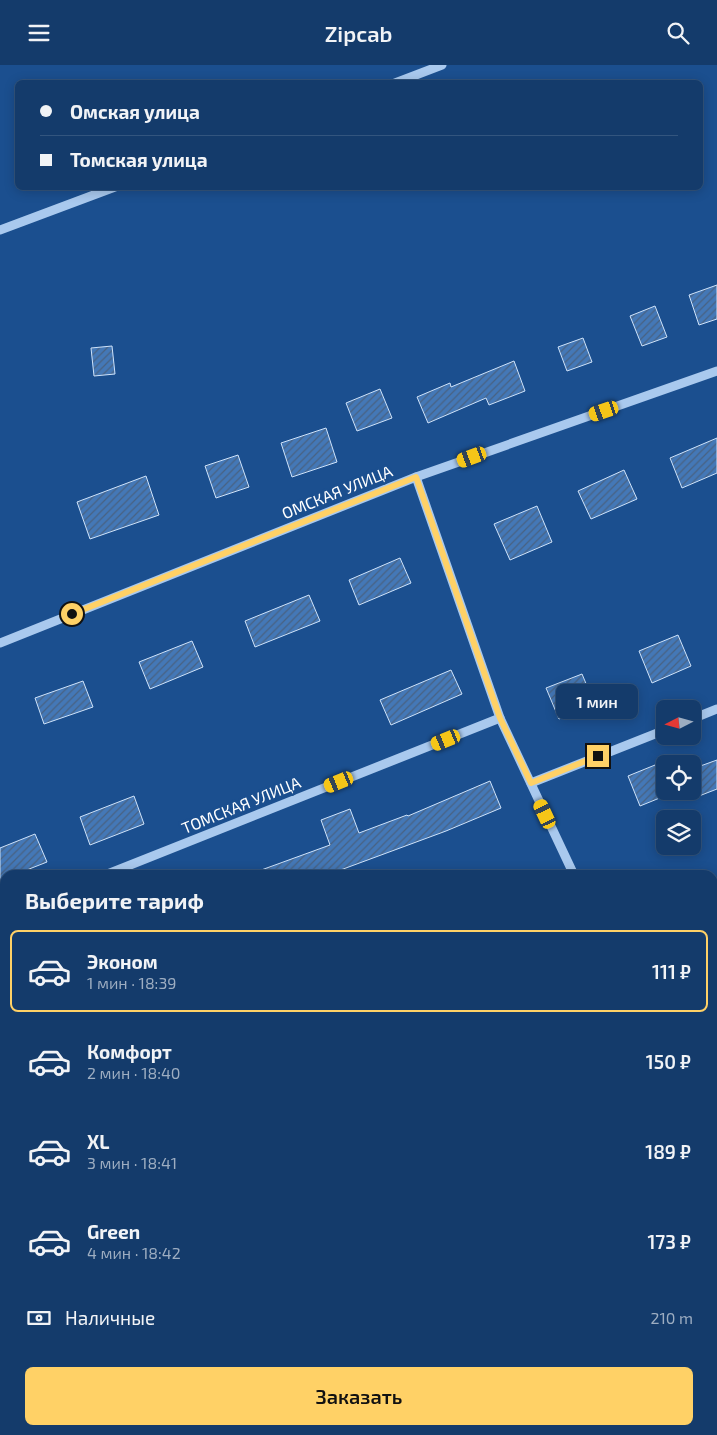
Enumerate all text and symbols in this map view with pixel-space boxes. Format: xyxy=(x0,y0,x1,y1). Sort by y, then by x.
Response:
icon: menu xyxy=(25,19,53,47)
icon: search xyxy=(664,19,692,47)
text: Zipcab xyxy=(325,20,392,46)
text: Омская улица xyxy=(70,100,200,123)
text: Томская улица xyxy=(70,148,208,171)
car xyxy=(587,399,620,423)
car xyxy=(455,445,488,469)
street label: ОМСКАЯ УЛИЦА xyxy=(279,461,395,522)
route start xyxy=(61,603,83,625)
callout: 1 мин xyxy=(557,683,639,719)
text: 1 мин xyxy=(576,692,618,711)
north arrow xyxy=(656,700,701,745)
map controls xyxy=(656,700,701,855)
car xyxy=(429,727,462,753)
route end xyxy=(587,745,609,767)
button: locate xyxy=(656,755,701,800)
car xyxy=(322,769,355,795)
street label: ТОМСКАЯ УЛИЦА xyxy=(179,772,303,837)
car xyxy=(531,797,558,831)
button: layers xyxy=(656,810,701,855)
text: Выберите тариф xyxy=(25,887,204,913)
icon: car xyxy=(27,949,72,994)
text: Эконом xyxy=(87,950,158,973)
text: 111 ₽ xyxy=(652,960,691,983)
text: 1 мин · 18:39 xyxy=(87,973,176,992)
icon: car xyxy=(27,1039,72,1084)
text: Комфорт xyxy=(87,1040,172,1063)
text: 150 ₽ xyxy=(646,1050,691,1073)
text: 2 мин · 18:40 xyxy=(87,1063,181,1082)
icon: car xyxy=(27,1129,72,1174)
text: XL xyxy=(87,1130,109,1153)
text: 189 ₽ xyxy=(645,1140,691,1163)
text: 3 мин · 18:41 xyxy=(87,1153,177,1172)
icon: car xyxy=(27,1219,72,1264)
text: Green xyxy=(87,1220,140,1243)
text: 173 ₽ xyxy=(647,1230,691,1253)
text: 4 мин · 18:42 xyxy=(87,1243,181,1262)
icon: cash xyxy=(25,1304,53,1332)
text: Наличные xyxy=(65,1306,155,1329)
text: 210 m xyxy=(650,1308,693,1327)
button: Заказать xyxy=(25,1367,693,1425)

